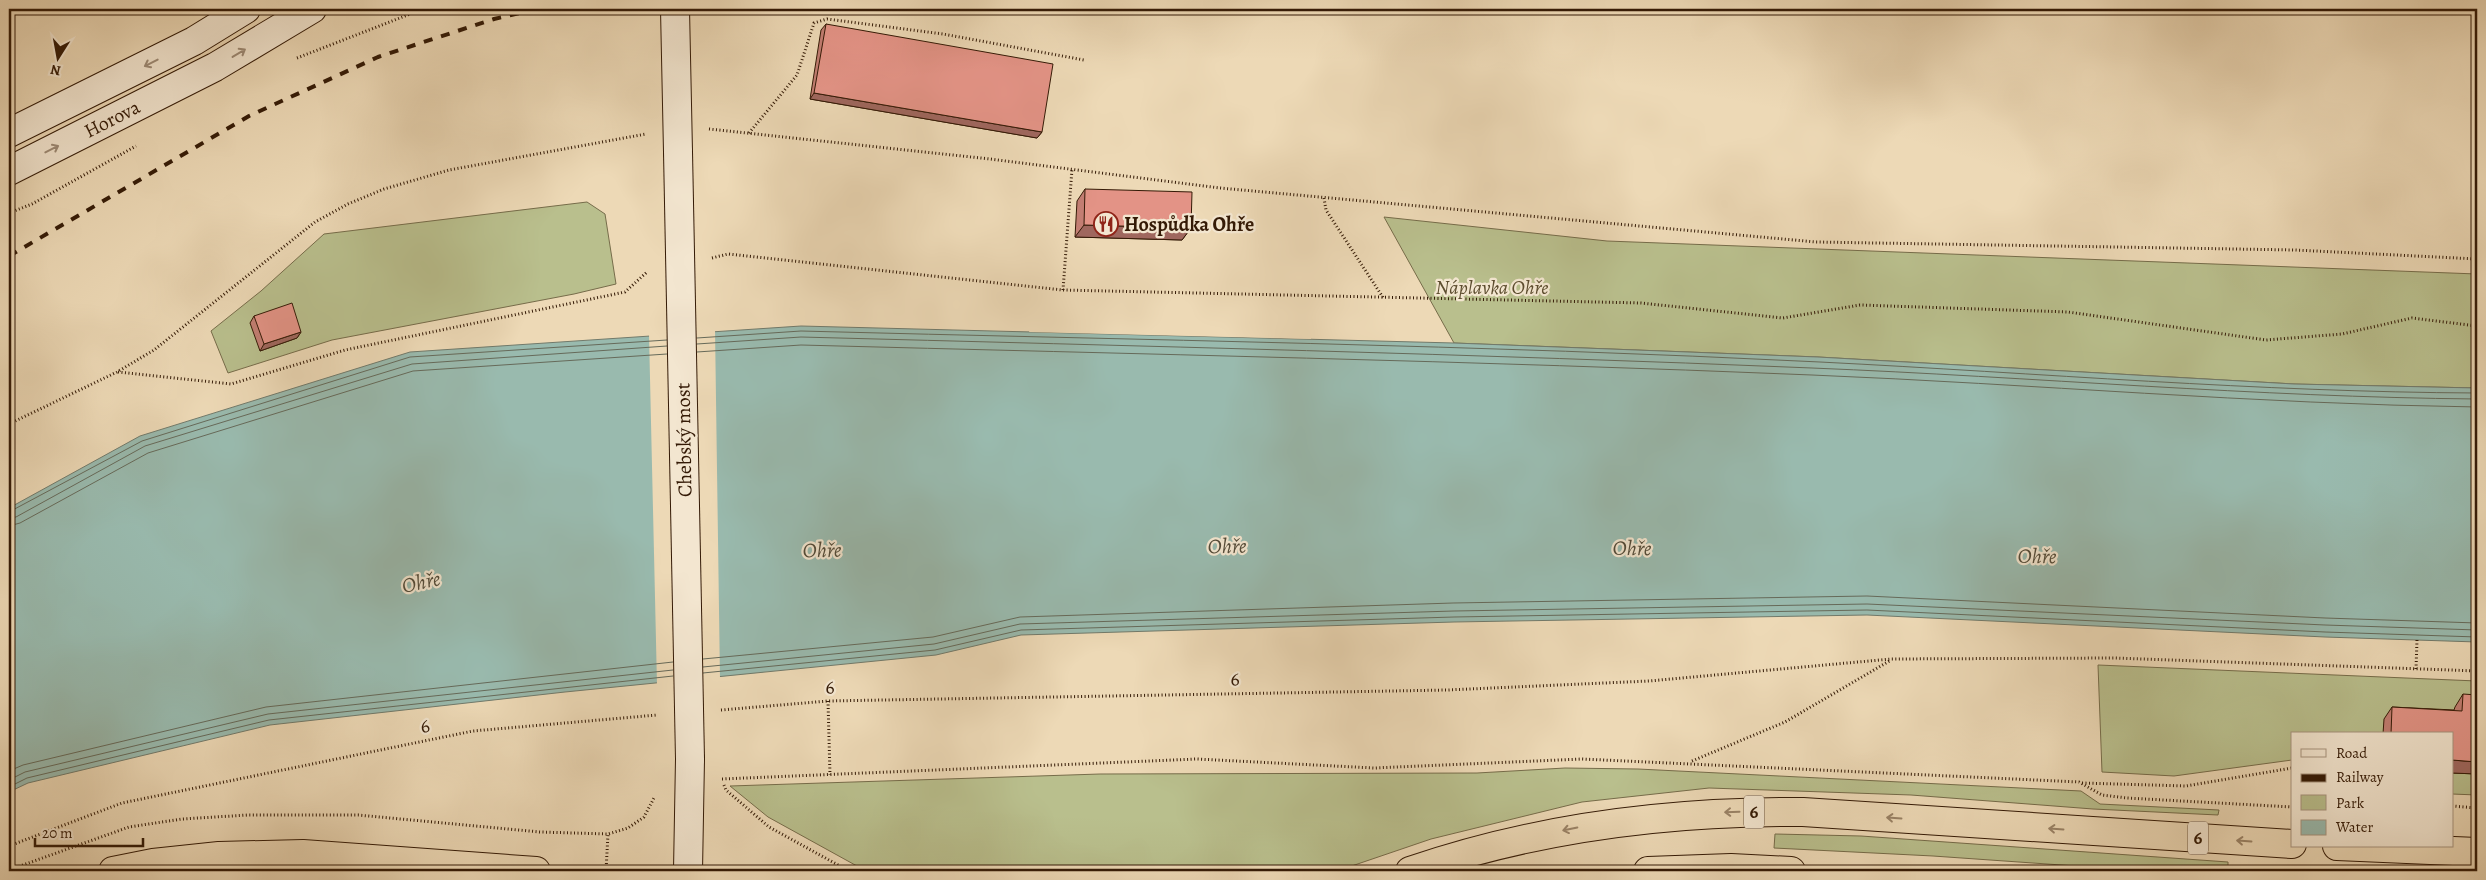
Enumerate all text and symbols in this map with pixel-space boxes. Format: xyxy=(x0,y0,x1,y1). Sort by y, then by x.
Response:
north arrow xyxy=(32,32,82,82)
one-way arrow xyxy=(232,47,246,57)
one-way arrow xyxy=(143,58,158,68)
text: N xyxy=(49,60,62,81)
street label: Horova xyxy=(79,93,145,145)
one-way arrow xyxy=(44,144,59,153)
restaurant icon: Hospůdka Ohře xyxy=(1093,211,1119,237)
place label: Hospůdka Ohře xyxy=(1124,211,1254,238)
park label: Náplavka Ohře xyxy=(1436,274,1548,301)
street label: Chebský most xyxy=(669,382,698,497)
water label: Ohře xyxy=(1207,532,1247,560)
water label: Ohře xyxy=(1612,534,1652,562)
water label: Ohře xyxy=(802,536,842,564)
water label: Ohře xyxy=(2017,542,2057,570)
water label: Ohře xyxy=(399,564,443,600)
street label: 6 xyxy=(1230,665,1240,693)
street label: 6 xyxy=(825,673,835,701)
street label: 6 xyxy=(418,712,432,740)
legend xyxy=(2291,732,2454,848)
text: Road xyxy=(2336,743,2368,763)
text: Railway xyxy=(2336,767,2384,787)
text: Park xyxy=(2336,793,2365,813)
road number: 6 xyxy=(1744,796,1764,829)
one-way arrow xyxy=(1724,807,1740,816)
one-way arrow xyxy=(1886,814,1902,823)
scale bar xyxy=(35,815,142,847)
text: Water xyxy=(2335,817,2373,837)
road number: 6 xyxy=(2188,821,2208,854)
text: 20 m xyxy=(42,823,73,843)
one-way arrow xyxy=(1563,825,1579,835)
one-way arrow xyxy=(2048,825,2064,834)
one-way arrow xyxy=(2236,836,2252,846)

